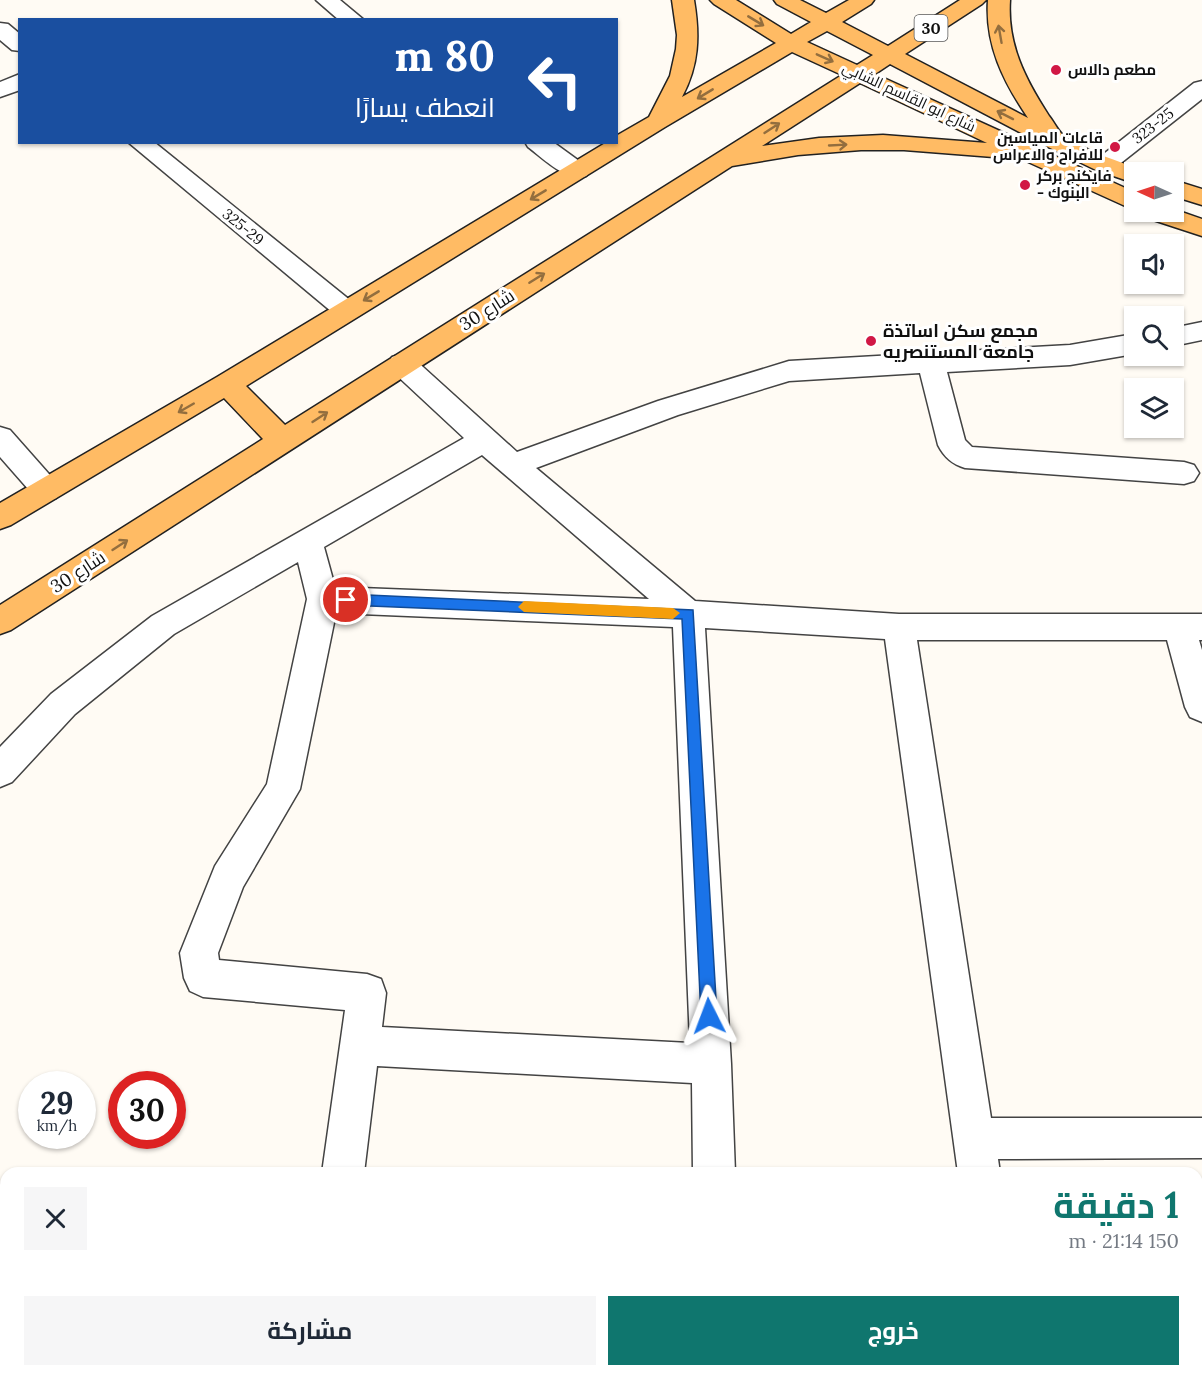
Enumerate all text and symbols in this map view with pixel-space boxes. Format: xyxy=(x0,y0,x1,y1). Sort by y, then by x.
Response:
road number: 30 xyxy=(914,15,948,41)
one-way arrow xyxy=(747,16,764,28)
one-way arrow xyxy=(994,24,1005,44)
text: 80 m xyxy=(395,29,495,83)
icon: left xyxy=(516,42,594,120)
one-way arrow xyxy=(815,53,833,64)
street label: شارع ابو القاسم الشابي xyxy=(838,57,979,138)
place label: مطعم دالاس xyxy=(1068,60,1156,80)
marker: مطعم دالاس xyxy=(1049,63,1063,77)
one-way arrow xyxy=(697,88,714,100)
text: انعطف يسارًا xyxy=(355,90,495,124)
street label: 323-25 xyxy=(1128,103,1177,148)
one-way arrow xyxy=(996,109,1014,121)
one-way arrow xyxy=(764,122,780,134)
place label: قاعات المياسين للافراح والاعراس xyxy=(993,128,1103,165)
one-way arrow xyxy=(828,139,848,150)
marker: قاعات المياسين للافراح والاعراس xyxy=(1108,140,1122,154)
north arrow xyxy=(1124,162,1184,222)
map controls xyxy=(1124,162,1184,438)
place label: فايكنج بركر - البنوك xyxy=(1036,166,1112,202)
marker: فايكنج بركر - البنوك xyxy=(1018,178,1032,192)
one-way arrow xyxy=(530,189,547,201)
street label: 325-29 xyxy=(219,204,268,249)
button: sound xyxy=(1124,234,1184,294)
one-way arrow xyxy=(528,272,545,284)
street label: شارع 30 xyxy=(455,284,519,336)
one-way arrow xyxy=(363,291,380,303)
button: search xyxy=(1124,306,1184,366)
place label: مجمع سكن اساتذة جامعة المستنصريه xyxy=(883,319,1038,363)
marker: مجمع سكن اساتذة جامعة المستنصريه xyxy=(864,334,878,348)
button: layers xyxy=(1124,378,1184,438)
one-way arrow xyxy=(178,402,195,414)
one-way arrow xyxy=(311,411,328,423)
one-way arrow xyxy=(111,538,128,550)
street label: شارع 30 xyxy=(46,545,110,599)
pin xyxy=(320,574,371,625)
icon: arrive xyxy=(329,583,362,616)
position arrow xyxy=(677,984,741,1048)
speed limit sign: 30 xyxy=(108,1071,186,1149)
text: 29 xyxy=(40,1084,74,1122)
text: km/h xyxy=(37,1116,77,1135)
text: 1 دقيقة xyxy=(1053,1182,1179,1228)
button: close xyxy=(24,1187,87,1250)
text: 150 m · 21:14 xyxy=(1069,1228,1179,1253)
button: مشاركة xyxy=(24,1296,596,1365)
button: خروج xyxy=(608,1296,1179,1365)

